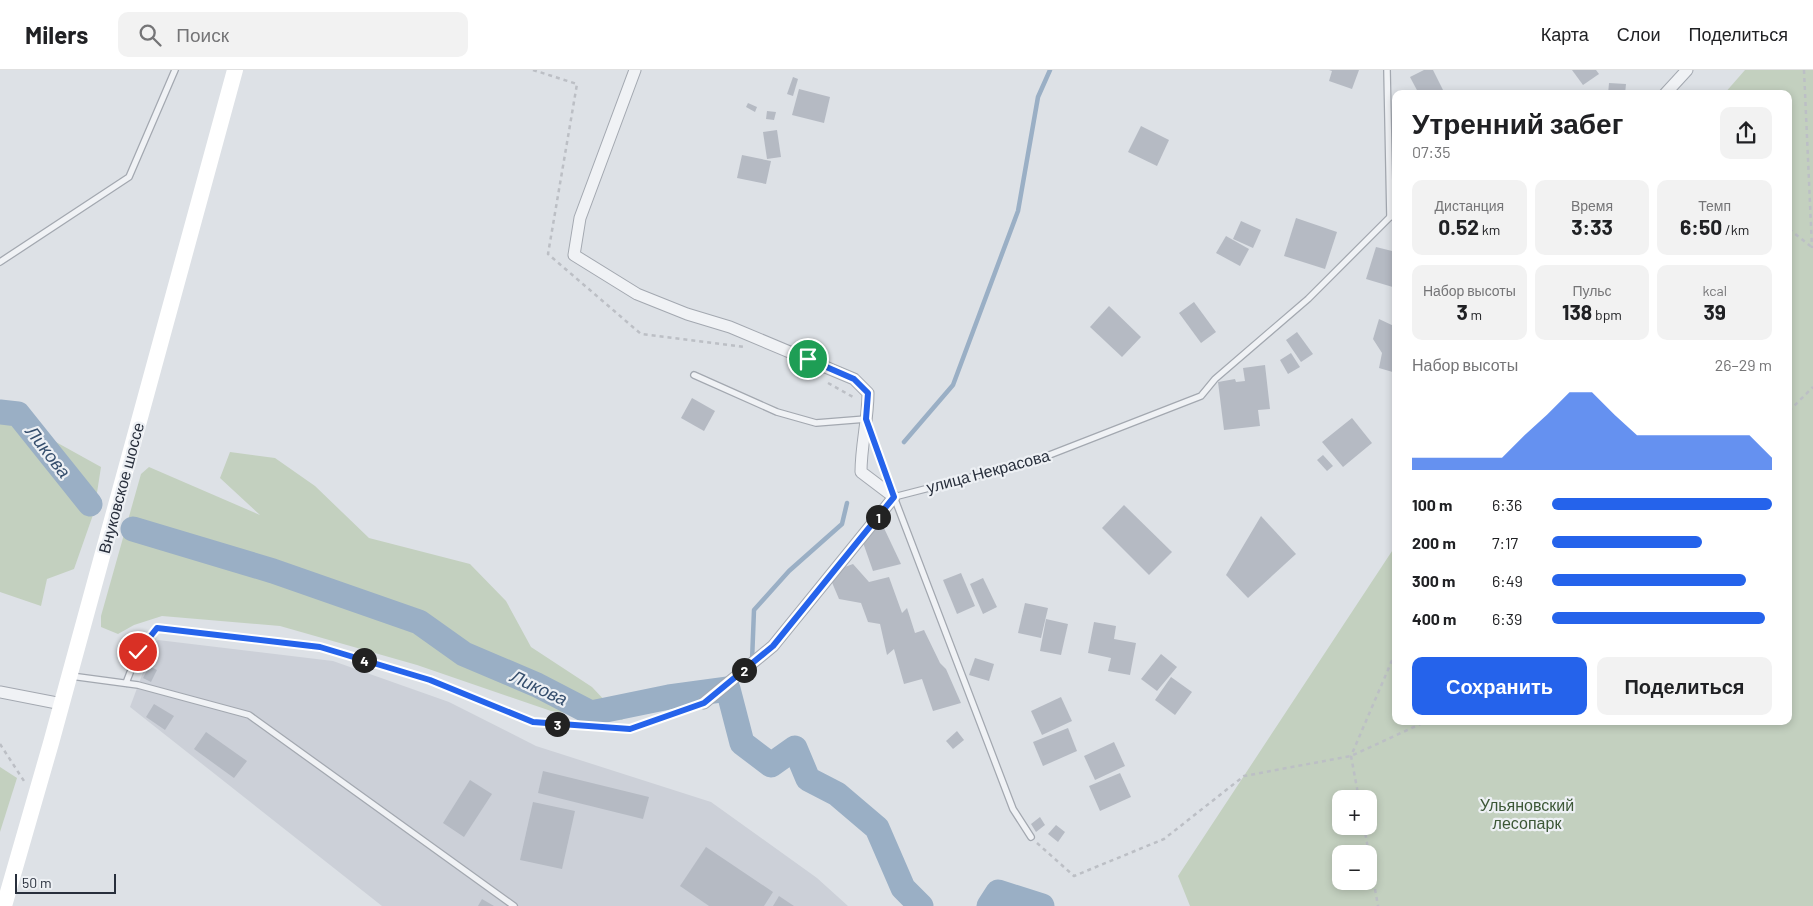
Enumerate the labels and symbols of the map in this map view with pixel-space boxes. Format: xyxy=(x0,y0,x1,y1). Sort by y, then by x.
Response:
pin xyxy=(787,338,829,380)
water label: Ликова xyxy=(21,420,76,482)
street label: Внуковское шоссе xyxy=(94,420,147,555)
street label: улица Некрасова xyxy=(924,445,1052,496)
pin: 1 xyxy=(866,504,890,530)
pin xyxy=(117,631,159,673)
pin: 4 xyxy=(352,648,376,672)
pin: 2 xyxy=(732,658,756,682)
water label: Ликова xyxy=(507,664,571,710)
pin: 3 xyxy=(544,712,570,736)
park label: Ульяновский лесопарк xyxy=(1480,795,1574,832)
scale bar xyxy=(15,871,116,894)

